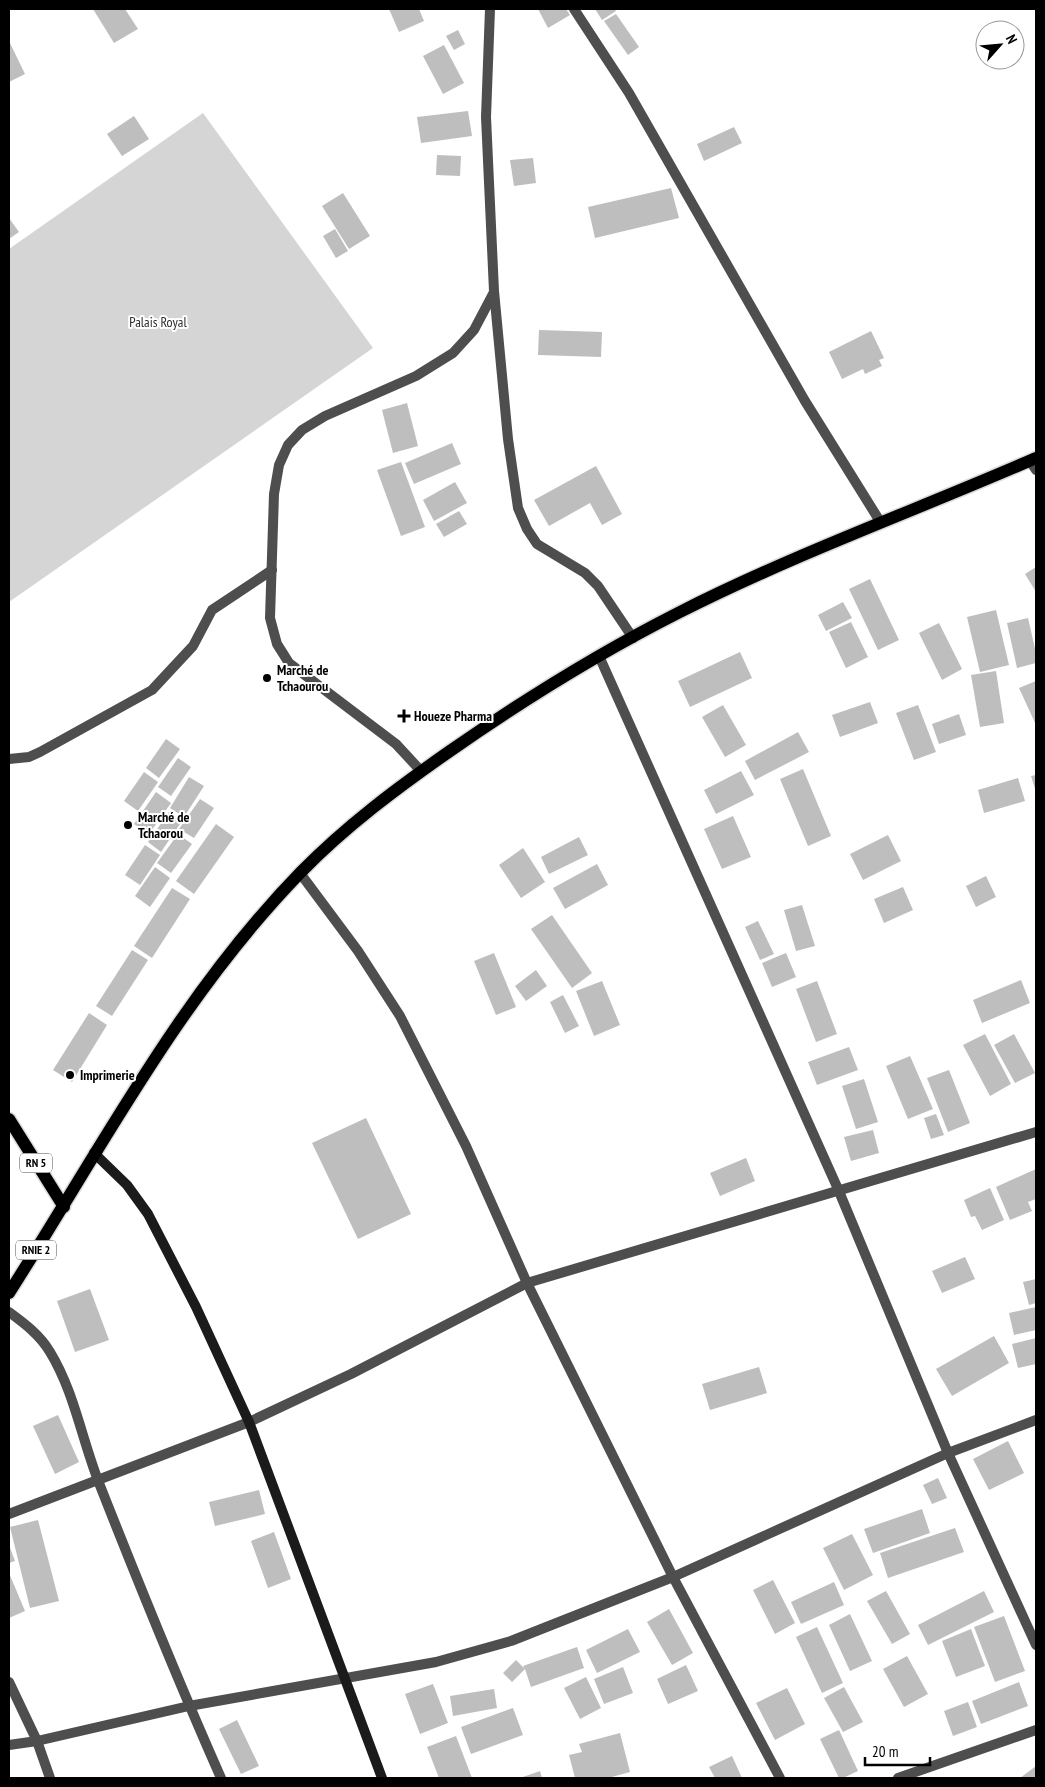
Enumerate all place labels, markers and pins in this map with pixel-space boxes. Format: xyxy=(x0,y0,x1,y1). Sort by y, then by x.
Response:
place label: Marché de Tchaourou xyxy=(277,661,328,695)
marker: Marché de Tchaourou xyxy=(261,672,273,684)
place label: Houeze Pharma xyxy=(414,707,492,725)
marker: Houeze Pharma xyxy=(398,710,410,722)
place label: Marché de Tchaorou xyxy=(138,808,189,842)
marker: Marché de Tchaorou xyxy=(122,819,134,831)
place label: Imprimerie xyxy=(80,1066,135,1084)
marker: Imprimerie xyxy=(64,1069,76,1081)

